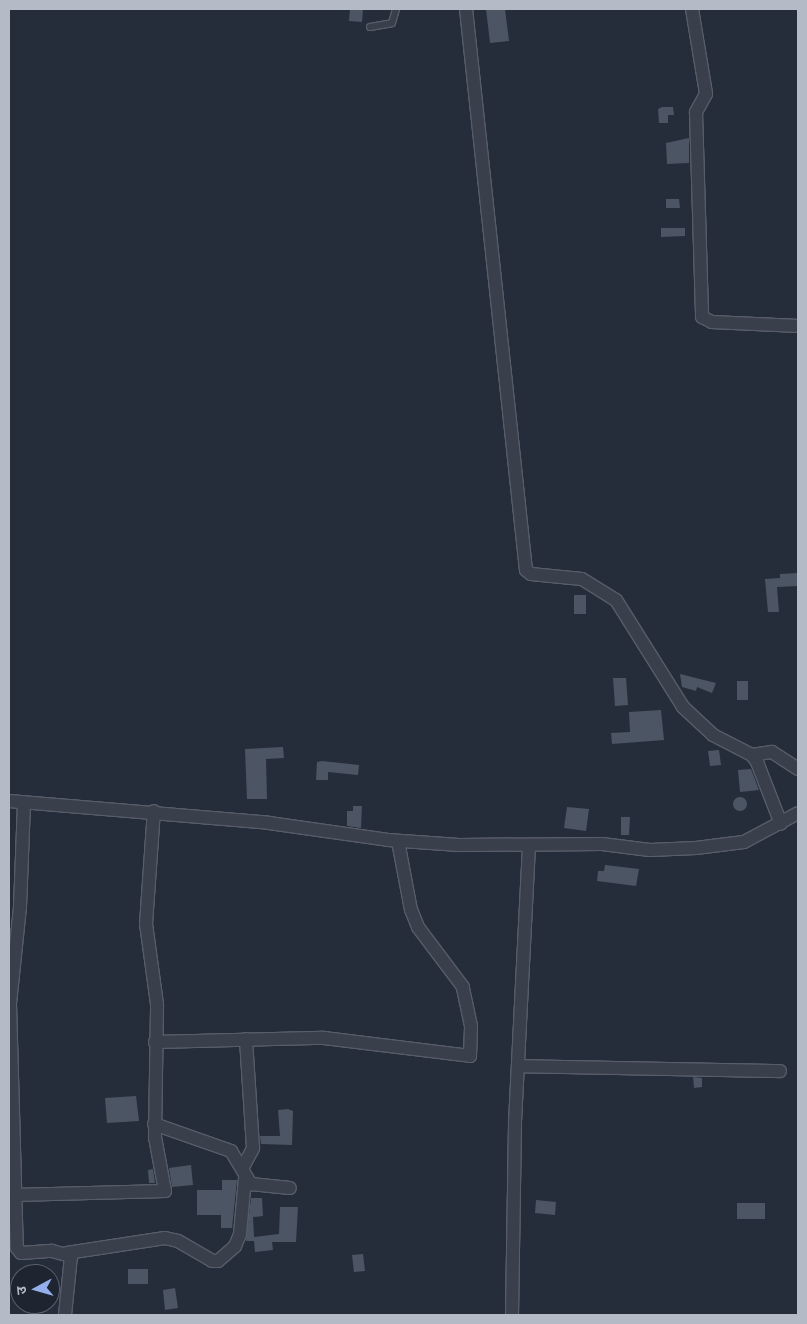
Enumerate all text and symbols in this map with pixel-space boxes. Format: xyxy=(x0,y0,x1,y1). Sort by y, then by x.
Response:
north arrow xyxy=(10,1264,60,1314)
text: उ xyxy=(12,1285,30,1295)

